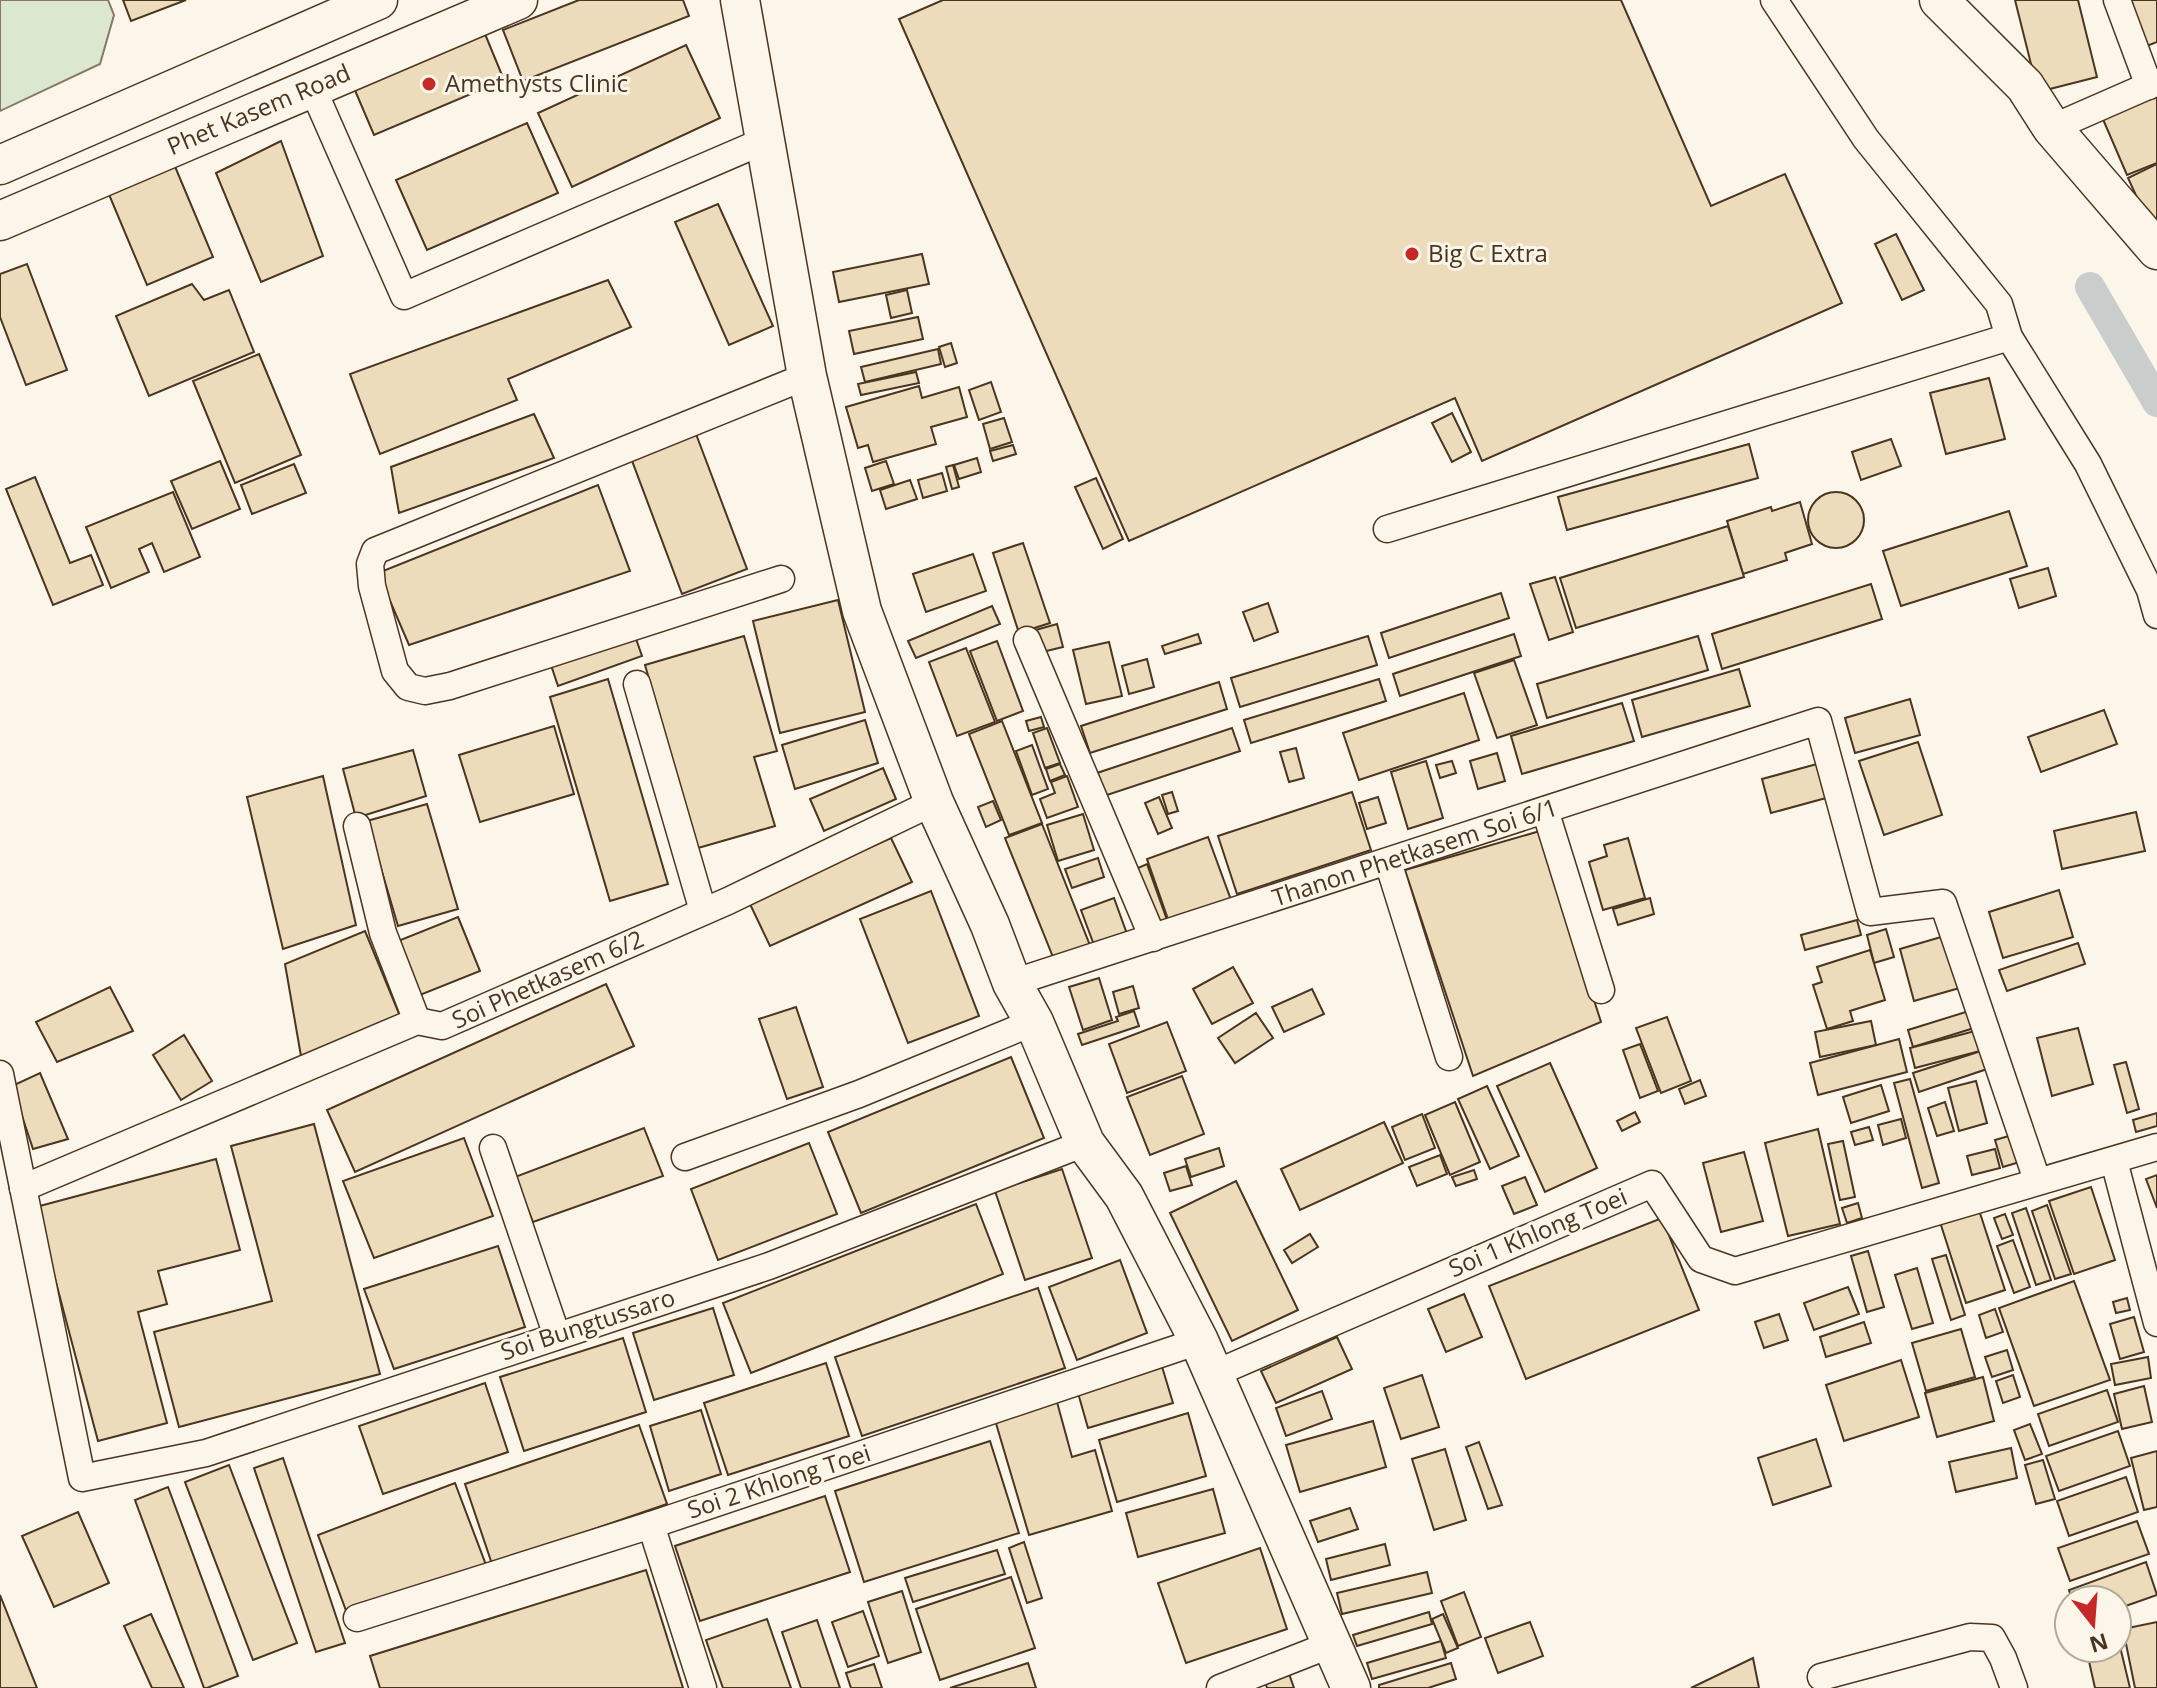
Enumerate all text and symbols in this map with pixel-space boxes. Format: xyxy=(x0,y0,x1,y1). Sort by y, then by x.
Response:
street label: Phet Kasem Road xyxy=(162,55,355,162)
place label: Amethysts Clinic xyxy=(445,66,628,99)
marker: Amethysts Clinic xyxy=(420,75,438,93)
place label: Big C Extra xyxy=(1428,236,1548,269)
marker: Big C Extra xyxy=(1403,245,1421,263)
street label: Thanon Phetkasem Soi 6/1 xyxy=(1268,790,1561,913)
street label: Soi Phetkasem 6/2 xyxy=(446,922,648,1036)
street label: Soi 1 Khlong Toei xyxy=(1443,1179,1632,1284)
street label: Soi Bungtussaro xyxy=(496,1280,679,1367)
street label: Soi 2 Khlong Toei xyxy=(683,1435,874,1526)
north arrow xyxy=(2053,1584,2133,1664)
text: N xyxy=(2086,1627,2112,1661)

